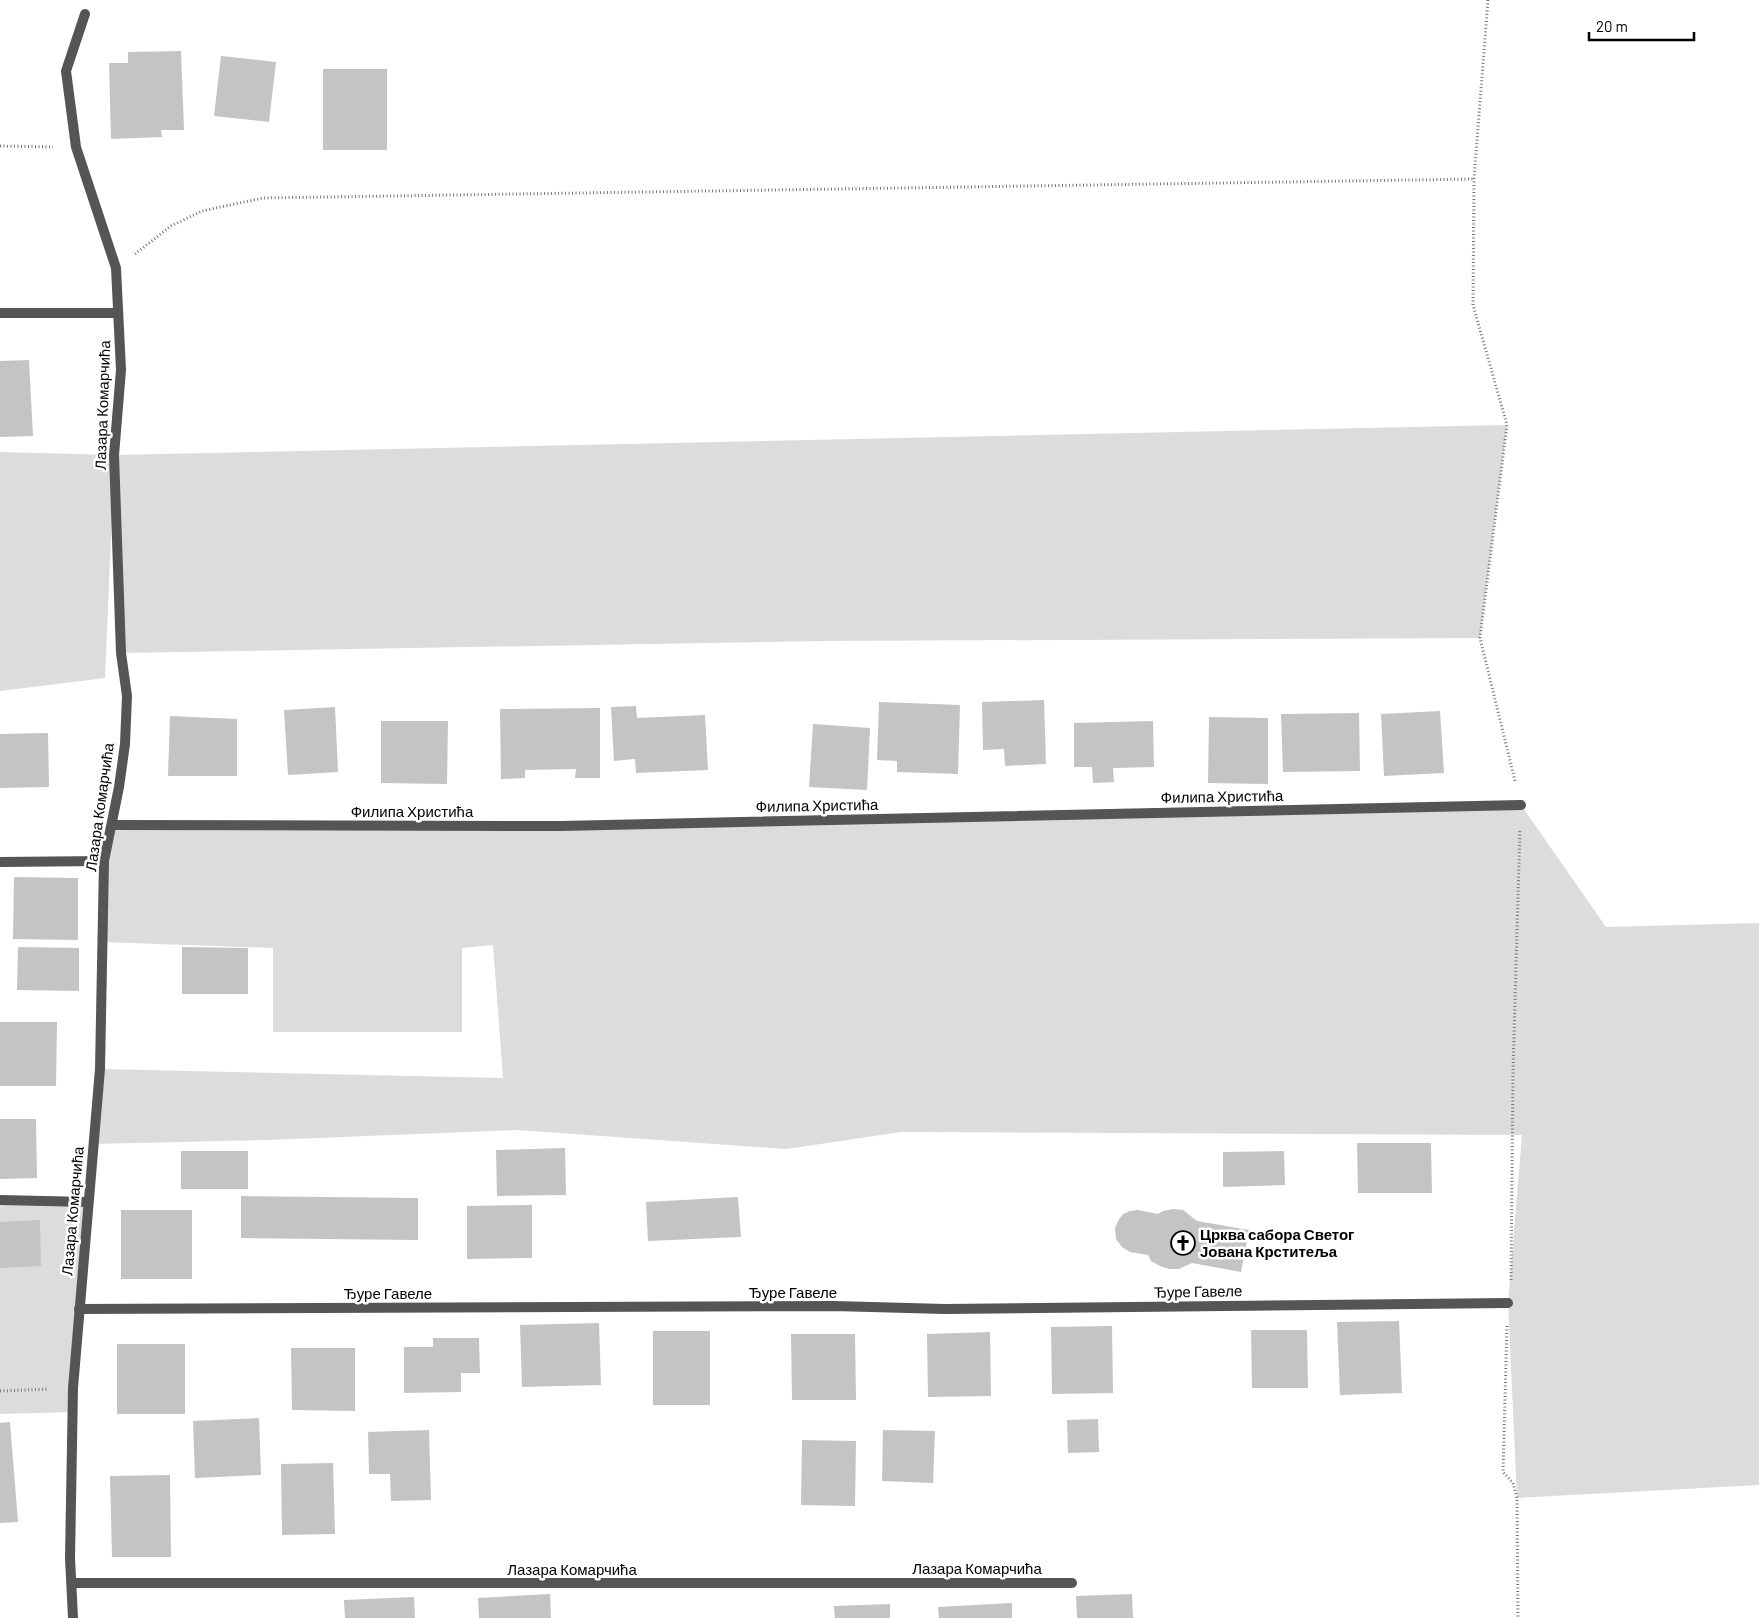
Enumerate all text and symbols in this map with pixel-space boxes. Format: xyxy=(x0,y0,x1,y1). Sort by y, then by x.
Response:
scale bar xyxy=(1589,10,1694,42)
text: 20 m xyxy=(1596,17,1628,35)
street label: Лазара Комарчића xyxy=(91,339,113,470)
street label: Лазара Комарчића xyxy=(81,741,117,872)
street label: Филипа Христића xyxy=(1161,786,1284,806)
street label: Филипа Христића xyxy=(756,795,879,815)
street label: Филипа Христића xyxy=(351,802,474,820)
street label: Лазара Комарчића xyxy=(57,1145,87,1276)
place label: Црква сабора Светог Јована Крститеља xyxy=(1200,1225,1354,1260)
church icon: Црква сабора Светог Јована Крститеља xyxy=(1170,1230,1196,1256)
street label: Ђуре Гавеле xyxy=(1154,1281,1242,1301)
street label: Ђуре Гавеле xyxy=(749,1283,837,1301)
street label: Ђуре Гавеле xyxy=(344,1284,432,1302)
street label: Лазара Комарчића xyxy=(912,1559,1042,1577)
street label: Лазара Комарчића xyxy=(507,1560,637,1578)

